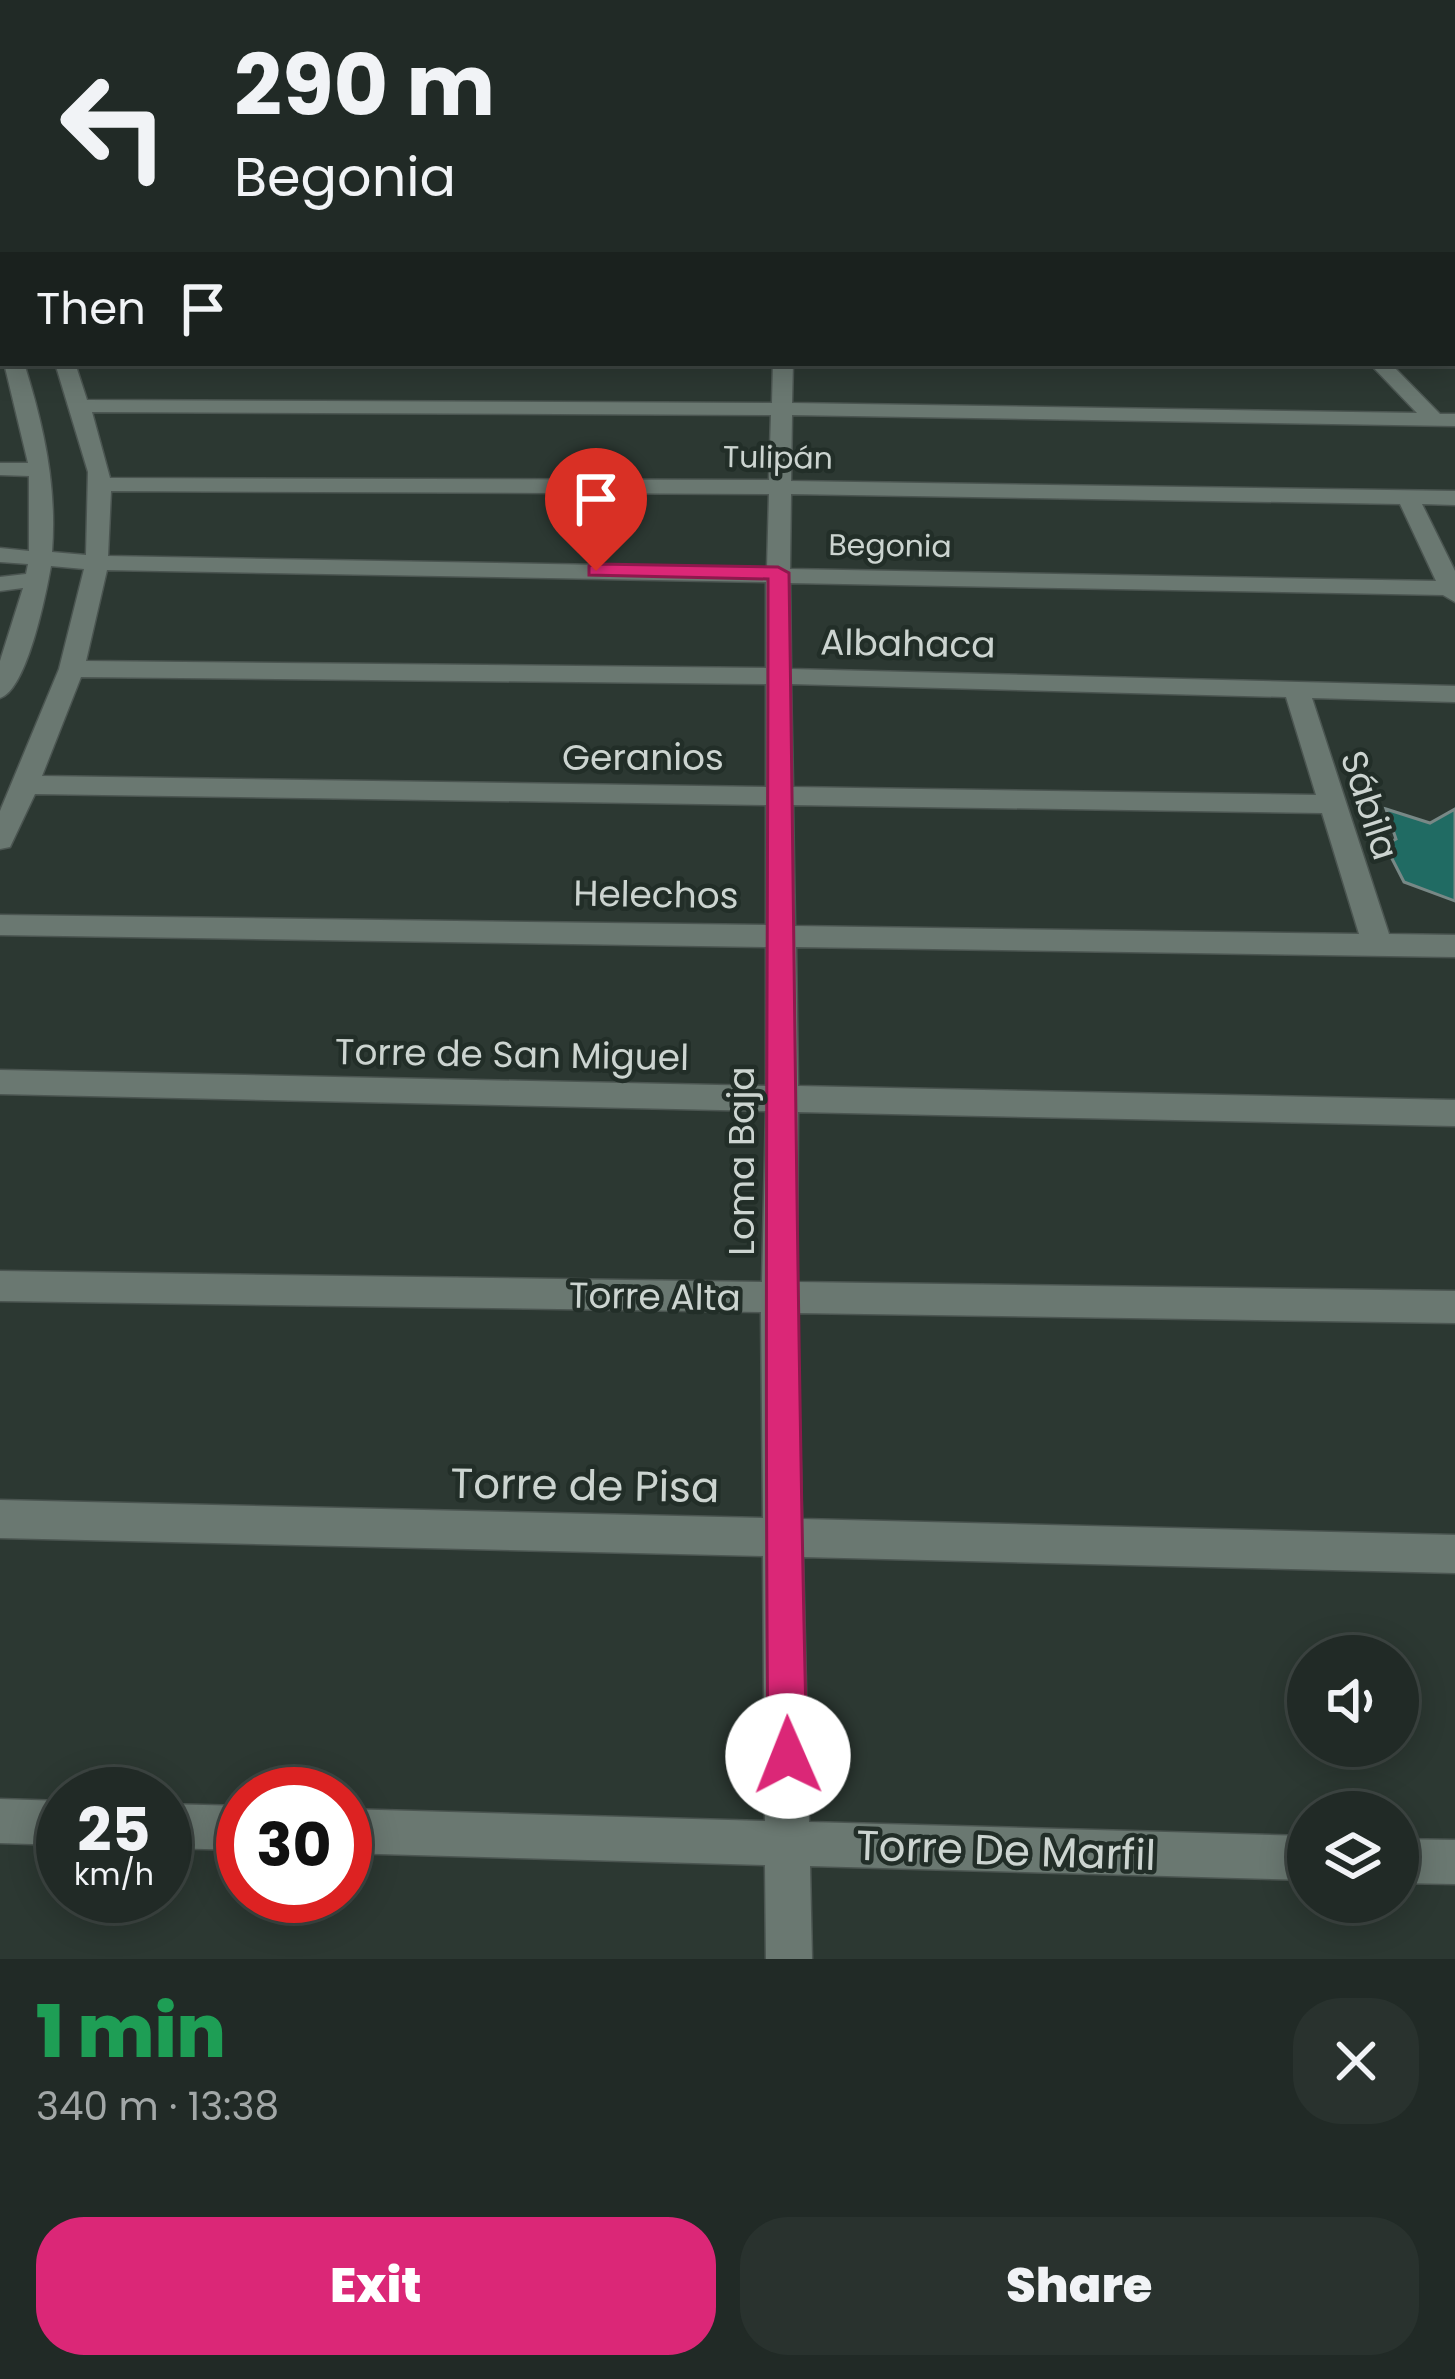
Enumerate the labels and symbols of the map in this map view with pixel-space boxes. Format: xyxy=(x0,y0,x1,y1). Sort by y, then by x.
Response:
street label: Tulipán xyxy=(723,435,833,480)
pin xyxy=(545,448,647,571)
street label: Begonia xyxy=(828,523,952,568)
street label: Albahaca xyxy=(820,616,996,671)
street label: Geranios xyxy=(562,732,724,783)
street label: Sábila xyxy=(1328,744,1411,866)
street label: Helechos xyxy=(573,868,739,921)
street label: Torre de San Miguel xyxy=(335,1026,689,1083)
street label: Loma Baja xyxy=(716,1066,767,1256)
street label: Torre Alta xyxy=(569,1270,741,1323)
street label: Torre de Pisa xyxy=(450,1454,720,1517)
position arrow xyxy=(725,1693,851,1819)
speed limit sign: 30 xyxy=(216,1767,372,1923)
street label: Torre De Marfil xyxy=(855,1816,1157,1885)

